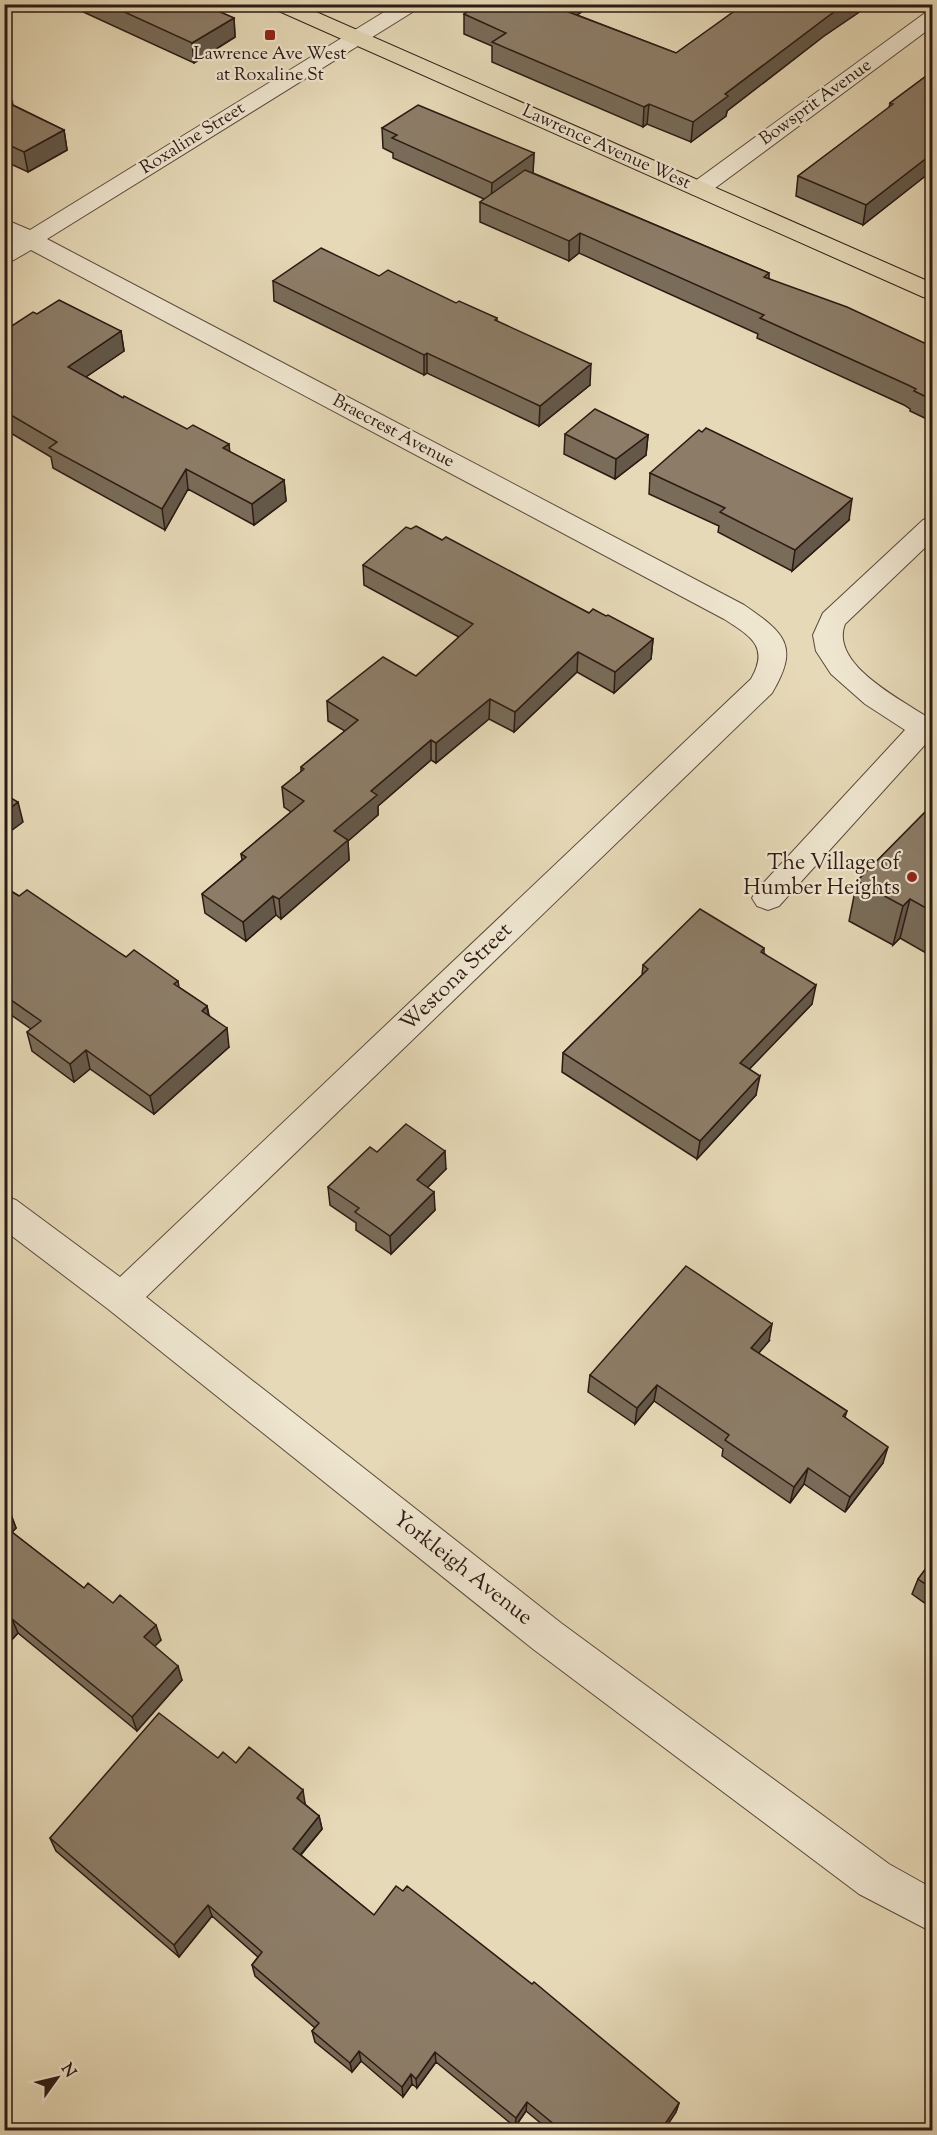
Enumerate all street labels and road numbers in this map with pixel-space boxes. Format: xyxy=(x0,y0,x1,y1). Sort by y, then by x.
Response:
street label: Bowsprit Avenue xyxy=(755,53,877,153)
street label: Roxaline Street xyxy=(135,96,251,182)
street label: Lawrence Avenue West xyxy=(518,99,694,197)
street label: Braecrest Avenue xyxy=(327,389,459,475)
street label: Westona Street xyxy=(394,916,521,1040)
street label: Yorkleigh Avenue xyxy=(385,1504,539,1634)

